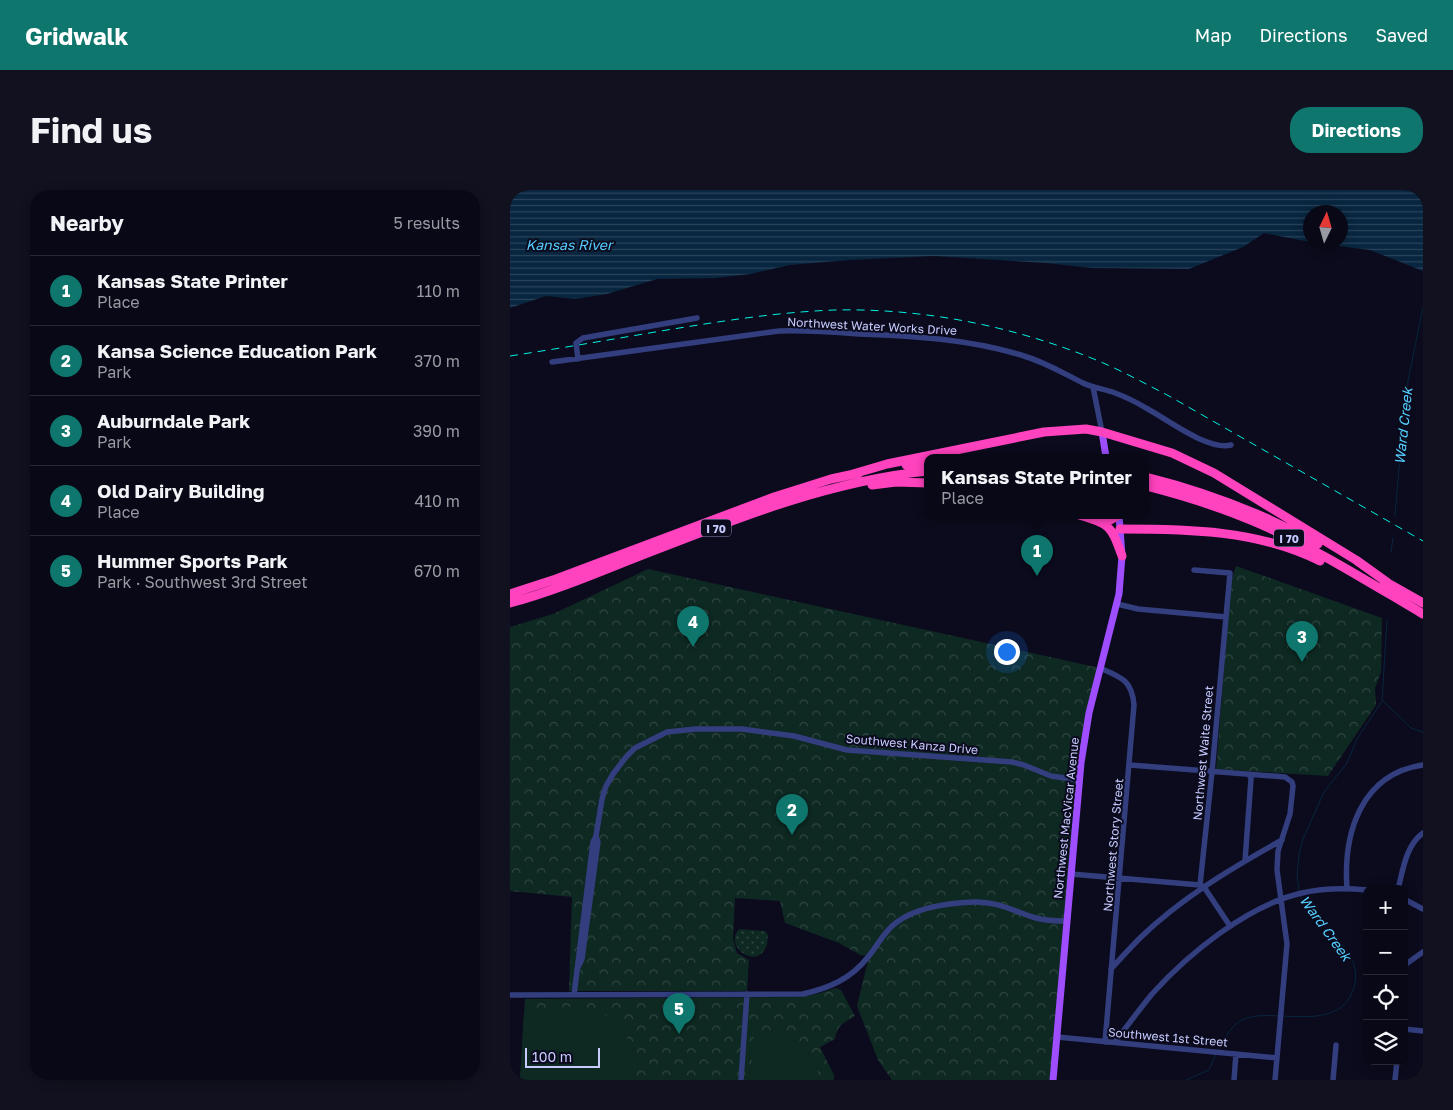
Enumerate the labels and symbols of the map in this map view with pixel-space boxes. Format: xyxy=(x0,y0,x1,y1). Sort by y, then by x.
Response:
north arrow xyxy=(1303,205,1348,250)
water label: Kansas River xyxy=(526,236,615,253)
street label: Northwest Water Works Drive xyxy=(787,314,957,338)
water label: Ward Creek xyxy=(1391,385,1416,465)
road number: I 70 xyxy=(701,519,731,536)
road number: I 70 xyxy=(1274,529,1304,546)
pin: 1 xyxy=(1021,535,1053,576)
pin: 4 xyxy=(677,606,709,647)
pin: 3 xyxy=(1286,621,1318,662)
your location xyxy=(994,639,1020,665)
street label: Northwest Waite Street xyxy=(1190,685,1216,821)
street label: Southwest Kanza Drive xyxy=(845,731,979,757)
street label: Northwest MacVicar Avenue xyxy=(1050,736,1082,899)
street label: Northwest Story Street xyxy=(1100,778,1126,912)
pin: 2 xyxy=(776,794,808,835)
water label: Ward Creek xyxy=(1296,892,1357,966)
pin: 5 xyxy=(663,993,695,1034)
street label: Southwest 1st Street xyxy=(1107,1024,1229,1050)
scale bar xyxy=(525,1045,600,1068)

